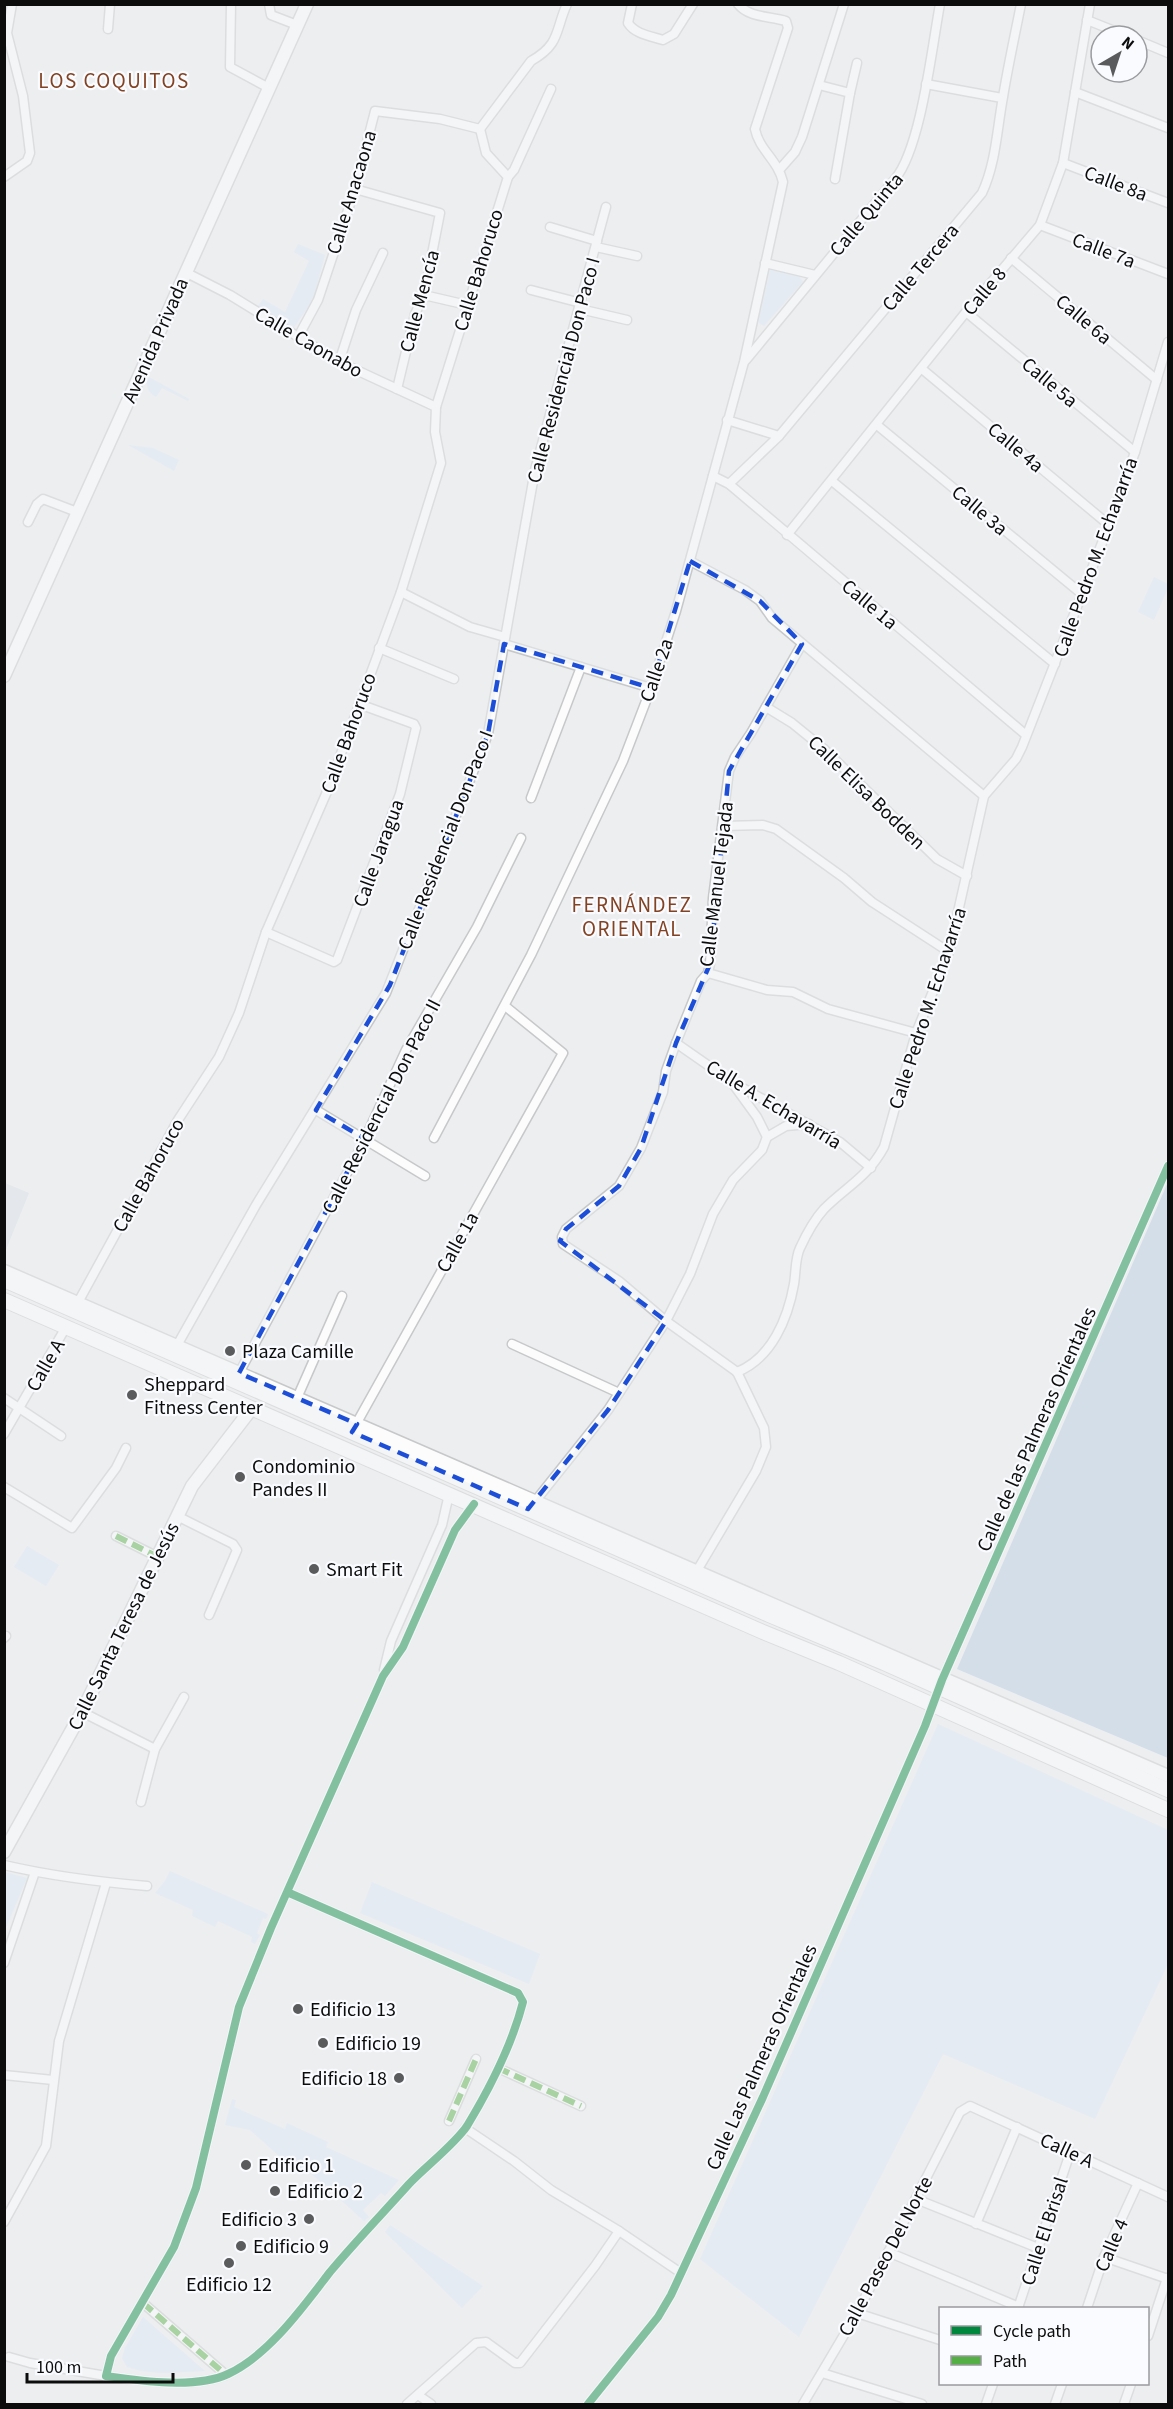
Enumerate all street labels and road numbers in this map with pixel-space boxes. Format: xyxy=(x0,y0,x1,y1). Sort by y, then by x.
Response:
street label: Calle Anacaona xyxy=(320,127,384,258)
street label: Calle 8a xyxy=(1080,159,1151,209)
street label: Calle Quinta xyxy=(823,167,910,263)
street label: Calle Bahoruco xyxy=(447,206,511,335)
street label: Calle Tercera xyxy=(876,218,966,318)
street label: Calle 7a xyxy=(1068,226,1139,276)
street label: Calle Mencía xyxy=(393,247,447,356)
street label: Calle Residencial Don Paco I xyxy=(520,254,608,486)
street label: Calle 8 xyxy=(956,261,1013,322)
street label: Avenida Privada xyxy=(116,273,196,407)
street label: Calle 6a xyxy=(1049,288,1117,352)
street label: Calle Caonabo xyxy=(249,301,368,385)
street label: Calle 5a xyxy=(1015,351,1083,415)
street label: Calle 4a xyxy=(981,416,1049,480)
street label: Calle Pedro M. Echavarría xyxy=(1047,453,1145,661)
street label: Calle 3a xyxy=(945,479,1013,543)
street label: Calle 1a xyxy=(835,573,903,637)
street label: Calle 2a xyxy=(633,635,681,706)
street label: Calle Bahoruco xyxy=(314,669,384,798)
street label: Calle Residencial Don Paco I xyxy=(391,727,501,954)
street label: Calle Elisa Bodden xyxy=(801,729,932,856)
street label: Calle Jaragua xyxy=(346,796,411,911)
street label: Calle Manuel Tejada xyxy=(693,800,741,969)
street label: Calle Pedro M. Echavarría xyxy=(882,904,974,1113)
street label: Calle Residencial Don Paco II xyxy=(315,994,448,1219)
street label: Calle A. Echavarría xyxy=(700,1053,847,1156)
street label: Calle Bahoruco xyxy=(106,1113,192,1238)
street label: Calle 1a xyxy=(430,1207,486,1278)
street label: Calle de las Palmeras Orientales xyxy=(970,1303,1104,1556)
street label: Calle A xyxy=(20,1334,72,1397)
street label: Calle Santa Teresa de Jesús xyxy=(61,1518,187,1735)
street label: Calle Las Palmeras Orientales xyxy=(699,1940,824,2175)
street label: Calle A xyxy=(1035,2126,1098,2176)
street label: Calle Paseo Del Norte xyxy=(832,2171,940,2342)
street label: Calle El Brisal xyxy=(1014,2174,1076,2289)
street label: Calle 4 xyxy=(1088,2214,1136,2276)

